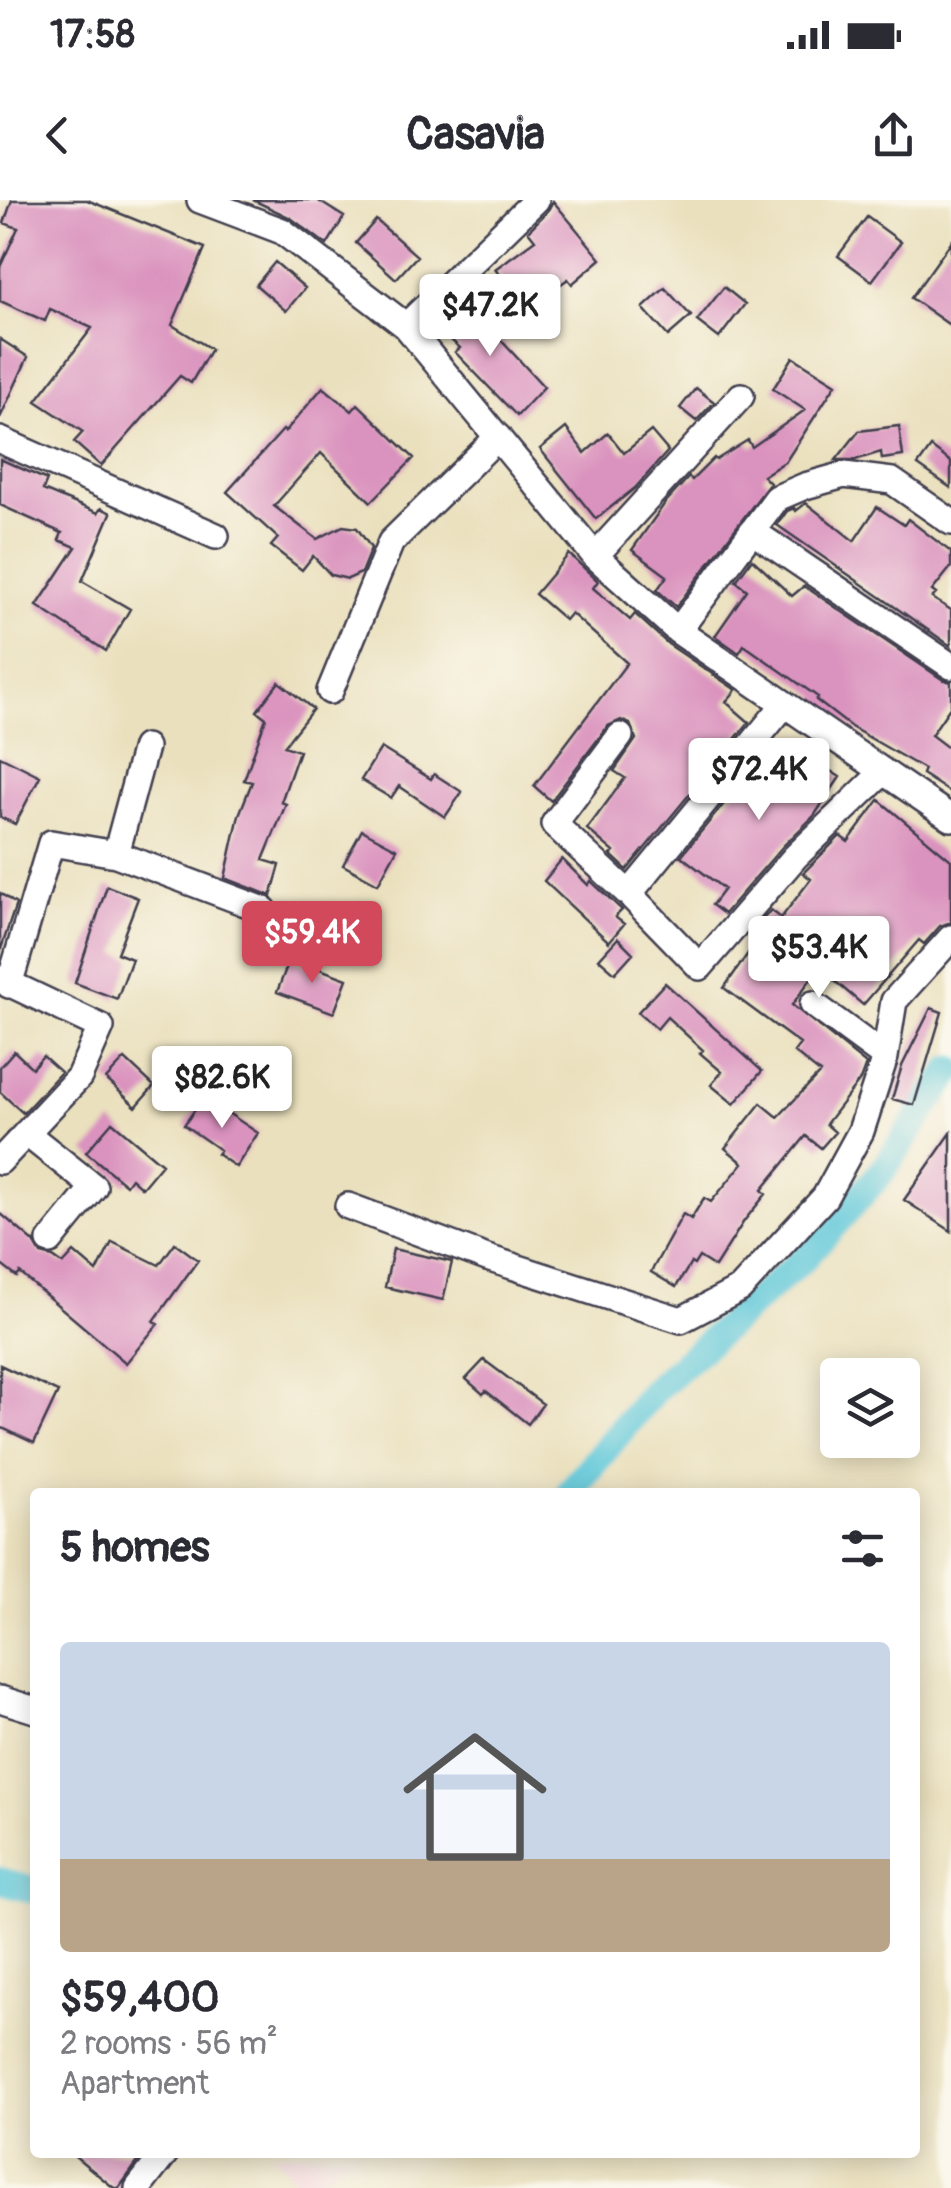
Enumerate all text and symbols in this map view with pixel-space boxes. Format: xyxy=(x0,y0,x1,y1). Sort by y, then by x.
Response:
text: 17:58 xyxy=(50,11,135,59)
text: Casavia xyxy=(406,107,545,163)
icon: back xyxy=(30,108,85,163)
icon: share xyxy=(866,108,921,163)
pin: $47.2K xyxy=(409,274,571,359)
text: $47.2K xyxy=(441,286,539,326)
pin: $72.4K xyxy=(678,738,840,823)
text: $72.4K xyxy=(710,750,808,790)
pin: $59.4K xyxy=(231,901,393,986)
text: $59.4K xyxy=(264,913,360,953)
pin: $53.4K xyxy=(738,916,900,1001)
text: $53.4K xyxy=(770,928,868,968)
pin: $82.6K xyxy=(141,1046,303,1131)
text: $82.6K xyxy=(174,1058,270,1098)
map controls xyxy=(820,1358,920,1458)
button: layers xyxy=(820,1358,920,1458)
icon: filters xyxy=(835,1521,890,1576)
text: 5 homes xyxy=(60,1522,210,1574)
icon: home xyxy=(385,1707,565,1887)
text: $59,400 xyxy=(60,1972,220,2024)
text: 2 rooms · 56 m² xyxy=(60,2024,278,2064)
text: Apartment xyxy=(60,2064,209,2104)

